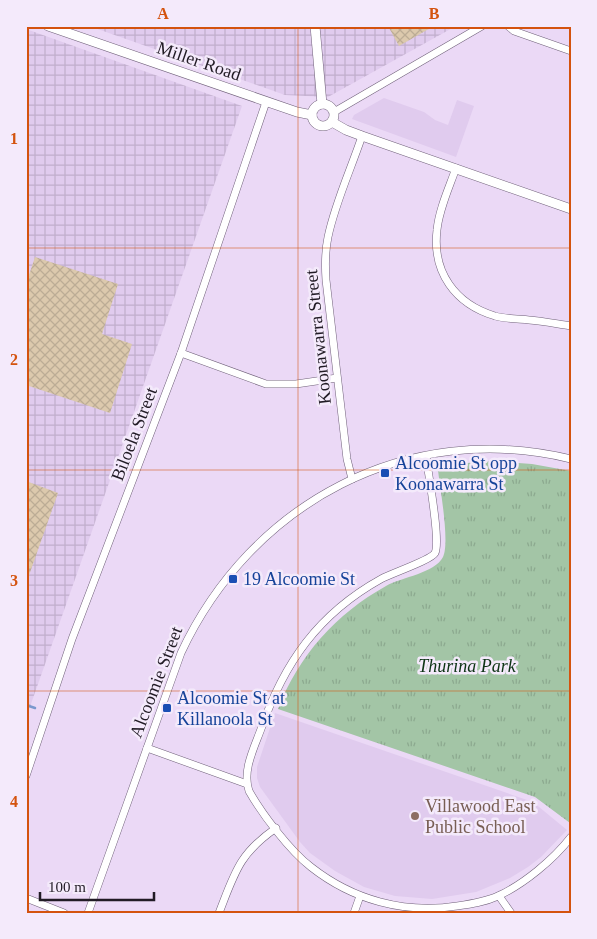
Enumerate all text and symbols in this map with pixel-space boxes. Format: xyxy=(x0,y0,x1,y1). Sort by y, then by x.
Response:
text: A xyxy=(157,5,169,22)
text: B xyxy=(429,5,440,22)
street label: Miller Road xyxy=(154,37,244,85)
text: 1 xyxy=(10,130,18,147)
street label: Koonawarra Street xyxy=(301,269,335,405)
text: 2 xyxy=(10,351,18,368)
street label: Biloela Street xyxy=(107,384,161,484)
place label: Alcoomie St opp Koonawarra St xyxy=(395,453,517,494)
marker: Alcoomie St opp Koonawarra St xyxy=(379,467,391,479)
place label: 19 Alcoomie St xyxy=(243,569,355,589)
text: 3 xyxy=(10,572,18,589)
marker: 19 Alcoomie St xyxy=(227,573,239,585)
street label: Alcoomie Street xyxy=(126,624,186,740)
park label: Thurina Park xyxy=(418,656,517,676)
place label: Alcoomie St at Killanoola St xyxy=(177,688,285,729)
marker: Alcoomie St at Killanoola St xyxy=(161,702,173,714)
text: 4 xyxy=(10,793,18,810)
place label: Villawood East Public School xyxy=(425,796,535,837)
marker: Villawood East Public School xyxy=(409,810,421,822)
scale bar xyxy=(40,869,154,901)
text: 100 m xyxy=(48,879,86,895)

